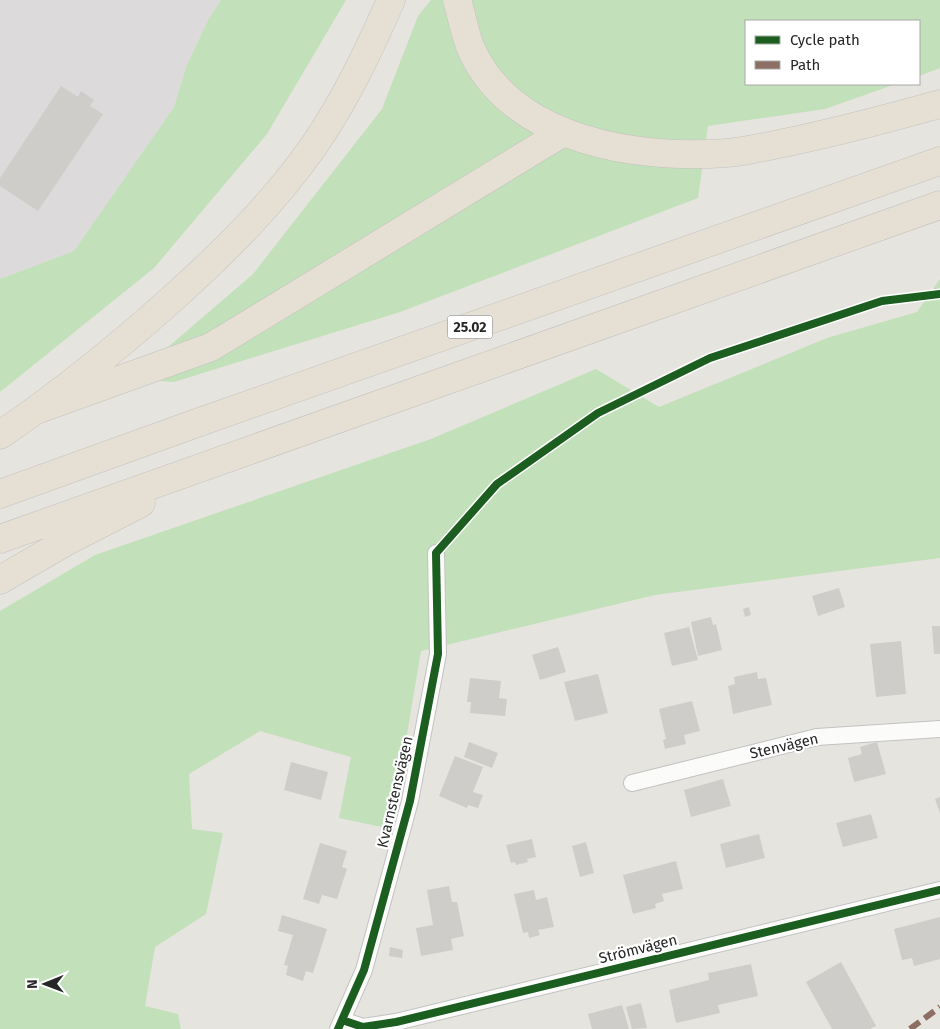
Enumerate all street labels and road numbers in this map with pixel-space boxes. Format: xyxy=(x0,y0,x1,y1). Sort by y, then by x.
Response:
road number: 25.02 xyxy=(448,316,492,338)
street label: Stenvägen xyxy=(748,729,820,763)
street label: Kvarnstensvägen xyxy=(373,734,417,850)
street label: Strömvägen xyxy=(597,931,679,967)

